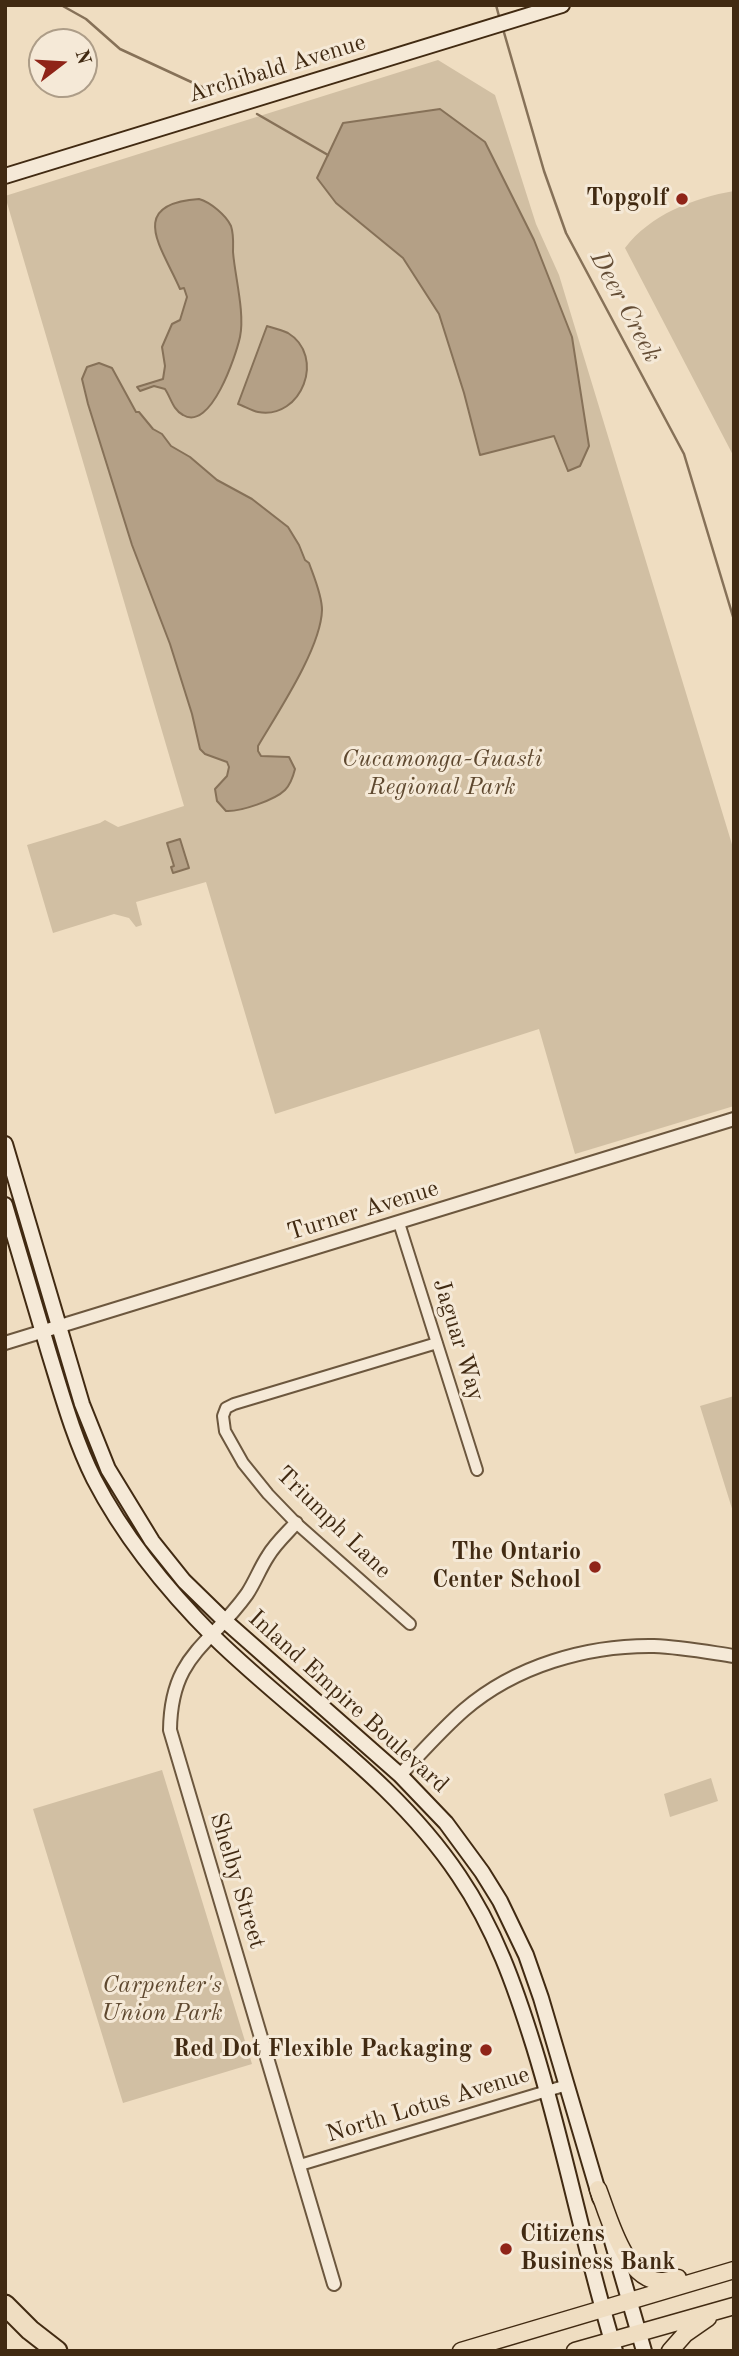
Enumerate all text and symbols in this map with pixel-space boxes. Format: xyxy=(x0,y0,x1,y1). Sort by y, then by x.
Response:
north arrow xyxy=(28,28,98,98)
street label: Archibald Avenue xyxy=(185,28,369,110)
text: N xyxy=(70,48,93,67)
place label: Topgolf xyxy=(586,185,668,213)
marker: Topgolf xyxy=(674,191,690,207)
water label: Deer Creek xyxy=(583,246,667,368)
park label: Cucamonga-Guasti Regional Park xyxy=(342,746,542,802)
street label: Turner Avenue xyxy=(284,1174,442,1248)
street label: Jaguar Way xyxy=(426,1275,490,1405)
street label: Triumph Lane xyxy=(269,1461,397,1585)
place label: The Ontario Center School xyxy=(432,1539,581,1595)
marker: The Ontario Center School xyxy=(587,1559,603,1575)
street label: Inland Empire Boulevard xyxy=(242,1604,454,1800)
street label: Shelby Street xyxy=(203,1809,271,1953)
park label: Carpenter's Union Park xyxy=(101,1972,223,2028)
place label: Red Dot Flexible Packaging xyxy=(173,2036,472,2064)
marker: Red Dot Flexible Packaging xyxy=(478,2042,494,2058)
street label: North Lotus Avenue xyxy=(323,2060,533,2150)
place label: Citizens Business Bank xyxy=(520,2221,676,2277)
marker: Citizens Business Bank xyxy=(498,2241,514,2257)

